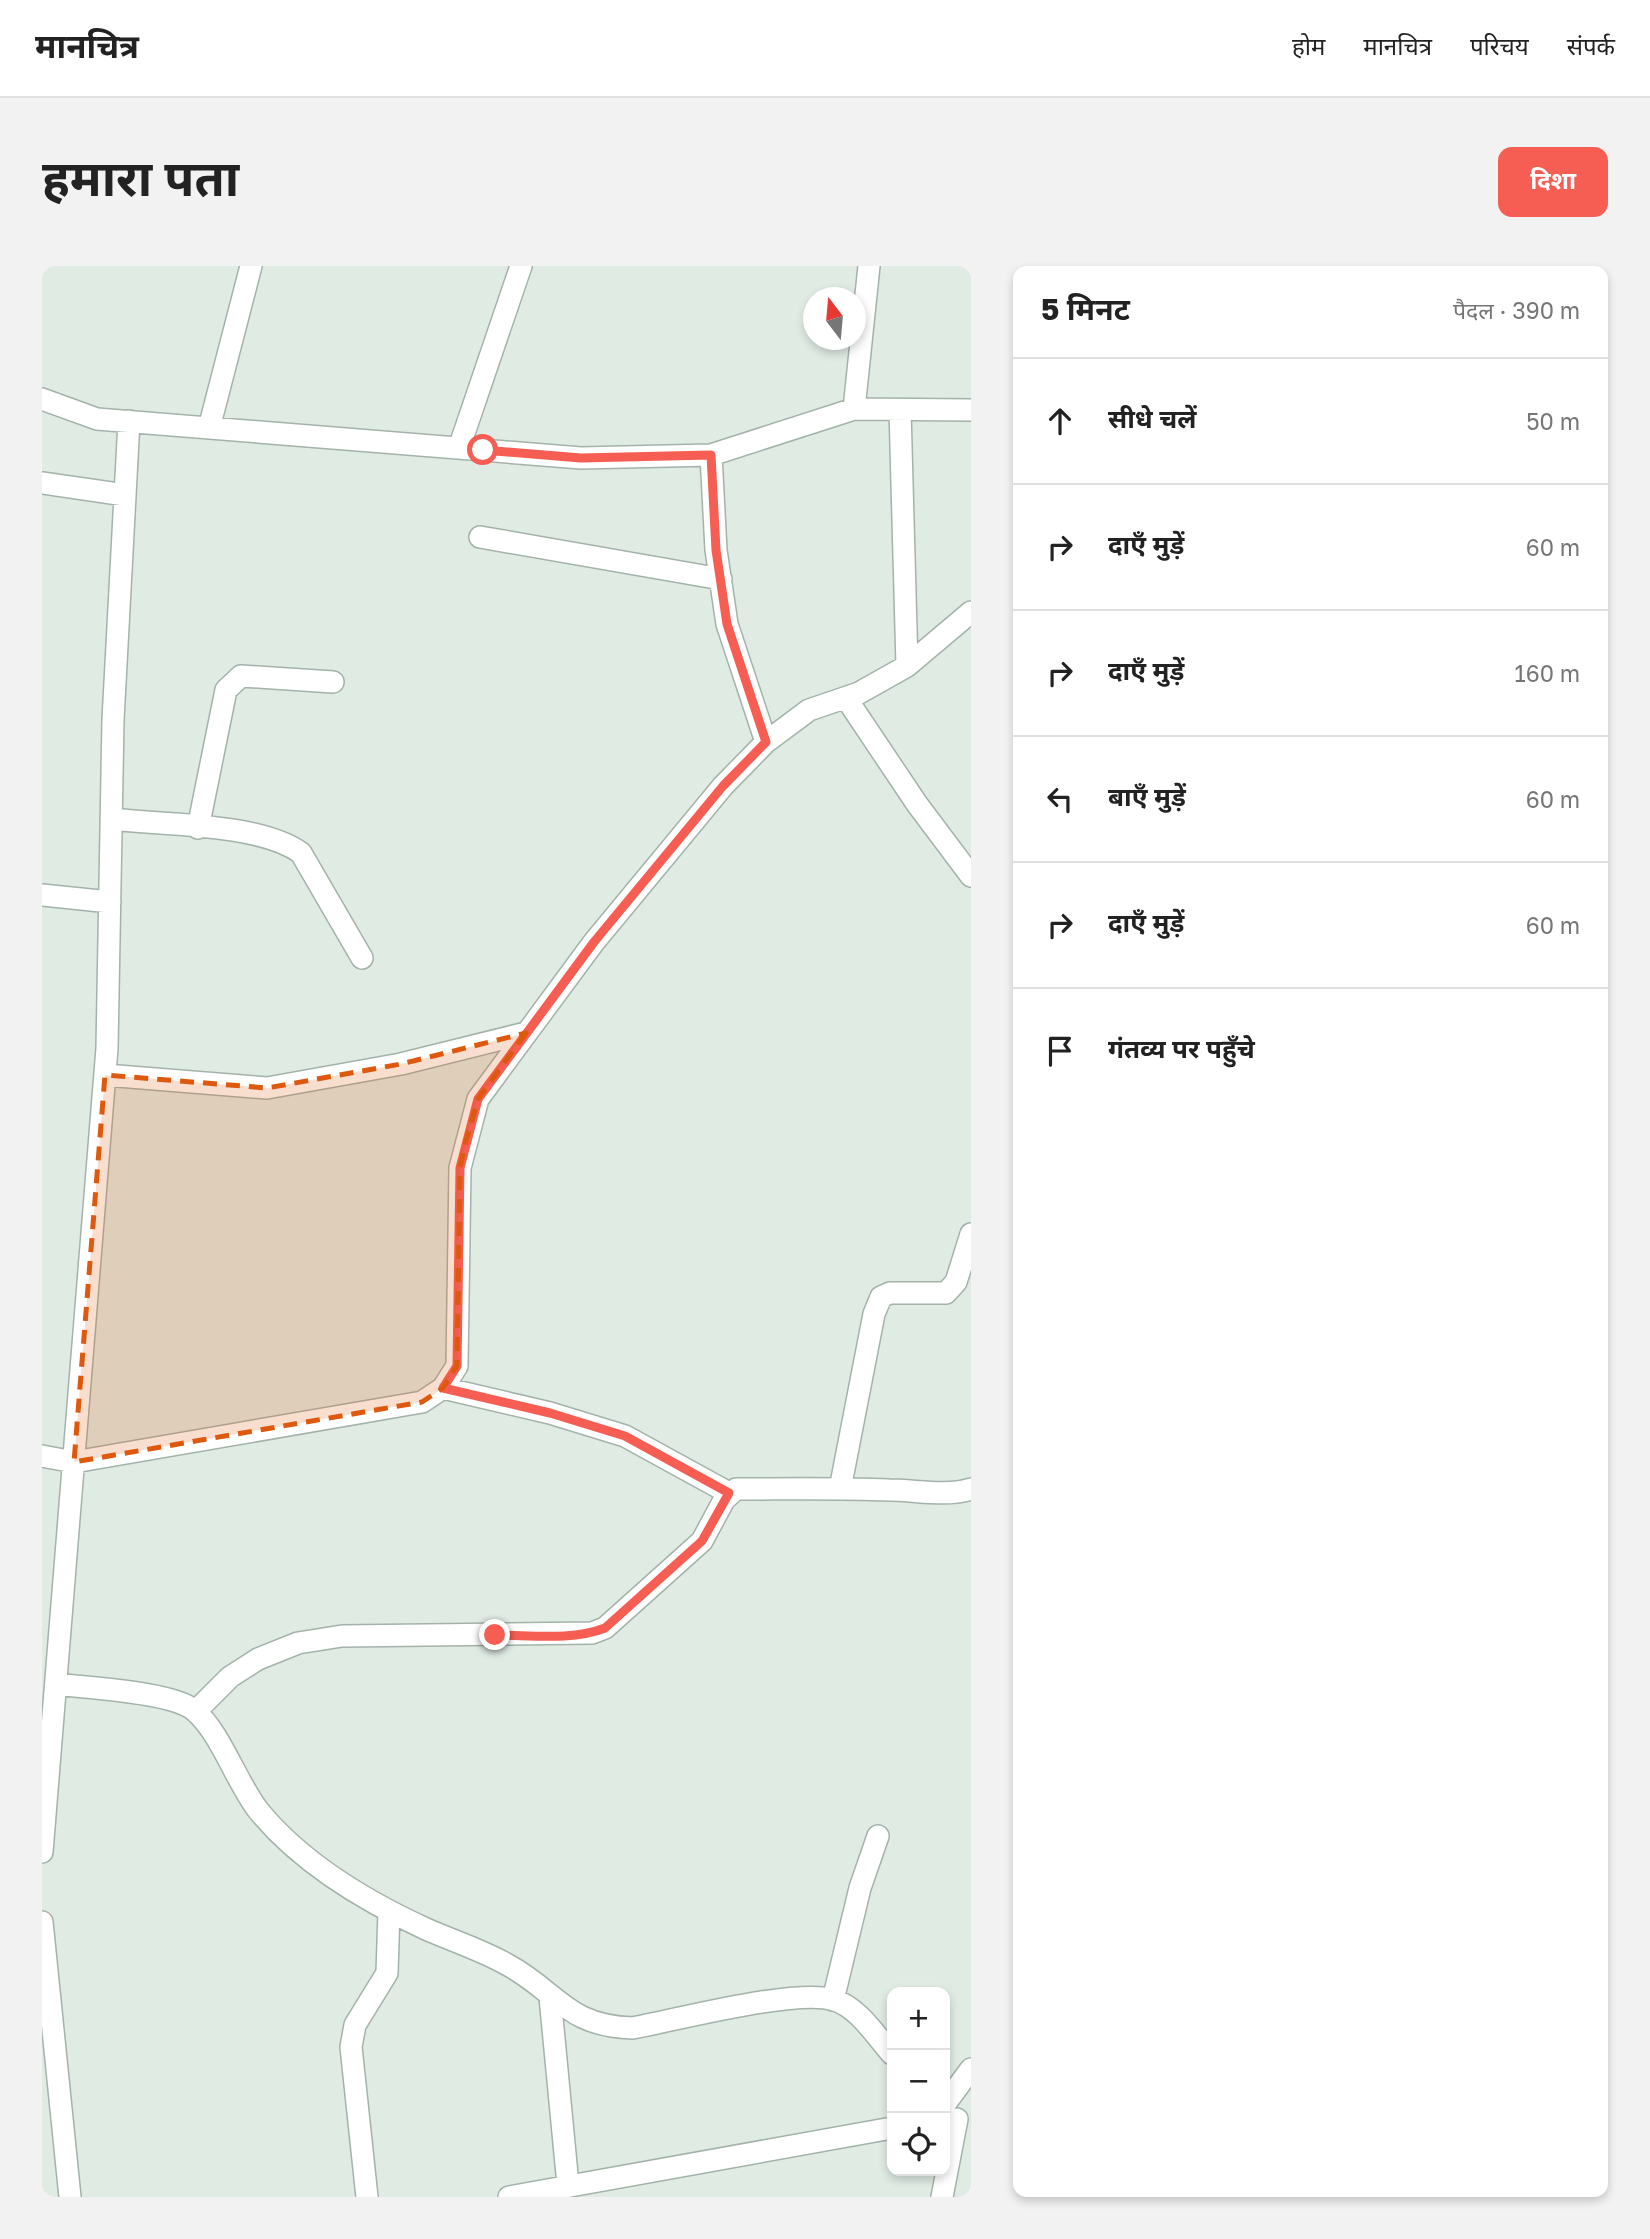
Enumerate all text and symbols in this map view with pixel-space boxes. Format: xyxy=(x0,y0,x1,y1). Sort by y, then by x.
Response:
text: मानचित्र xyxy=(35,26,139,65)
text: होम xyxy=(1292,31,1325,60)
text: मानचित्र xyxy=(1363,31,1432,60)
text: परिचय xyxy=(1470,31,1529,60)
text: संपर्क xyxy=(1567,31,1615,60)
button: दिशा xyxy=(1498,147,1608,217)
text: हमारा पता xyxy=(42,148,239,207)
north arrow xyxy=(803,287,866,350)
text: 5 मिनट xyxy=(1041,291,1130,327)
text: पैदल · 390 m xyxy=(1453,296,1580,324)
icon: ahead xyxy=(1041,402,1079,440)
text: सीधे चलें xyxy=(1108,403,1196,434)
text: 50 m xyxy=(1526,407,1580,435)
route start xyxy=(467,434,498,465)
icon: right xyxy=(1041,528,1079,566)
text: दाएँ मुड़ें xyxy=(1108,529,1184,560)
text: 60 m xyxy=(1526,533,1580,561)
icon: right xyxy=(1041,654,1079,692)
text: दाएँ मुड़ें xyxy=(1108,655,1184,686)
text: 160 m xyxy=(1515,659,1580,687)
icon: left xyxy=(1041,780,1079,818)
text: बाएँ मुड़ें xyxy=(1108,781,1186,812)
text: 60 m xyxy=(1526,785,1580,813)
icon: right xyxy=(1041,906,1079,944)
text: दाएँ मुड़ें xyxy=(1108,907,1184,938)
text: 60 m xyxy=(1526,911,1580,939)
icon: arrive xyxy=(1041,1032,1079,1070)
text: गंतव्य पर पहुँचे xyxy=(1108,1033,1255,1064)
route end xyxy=(479,1619,510,1650)
map controls xyxy=(887,1987,950,2176)
button: + xyxy=(887,1987,950,2050)
button: − xyxy=(887,2050,950,2113)
button: locate xyxy=(887,2113,950,2176)

